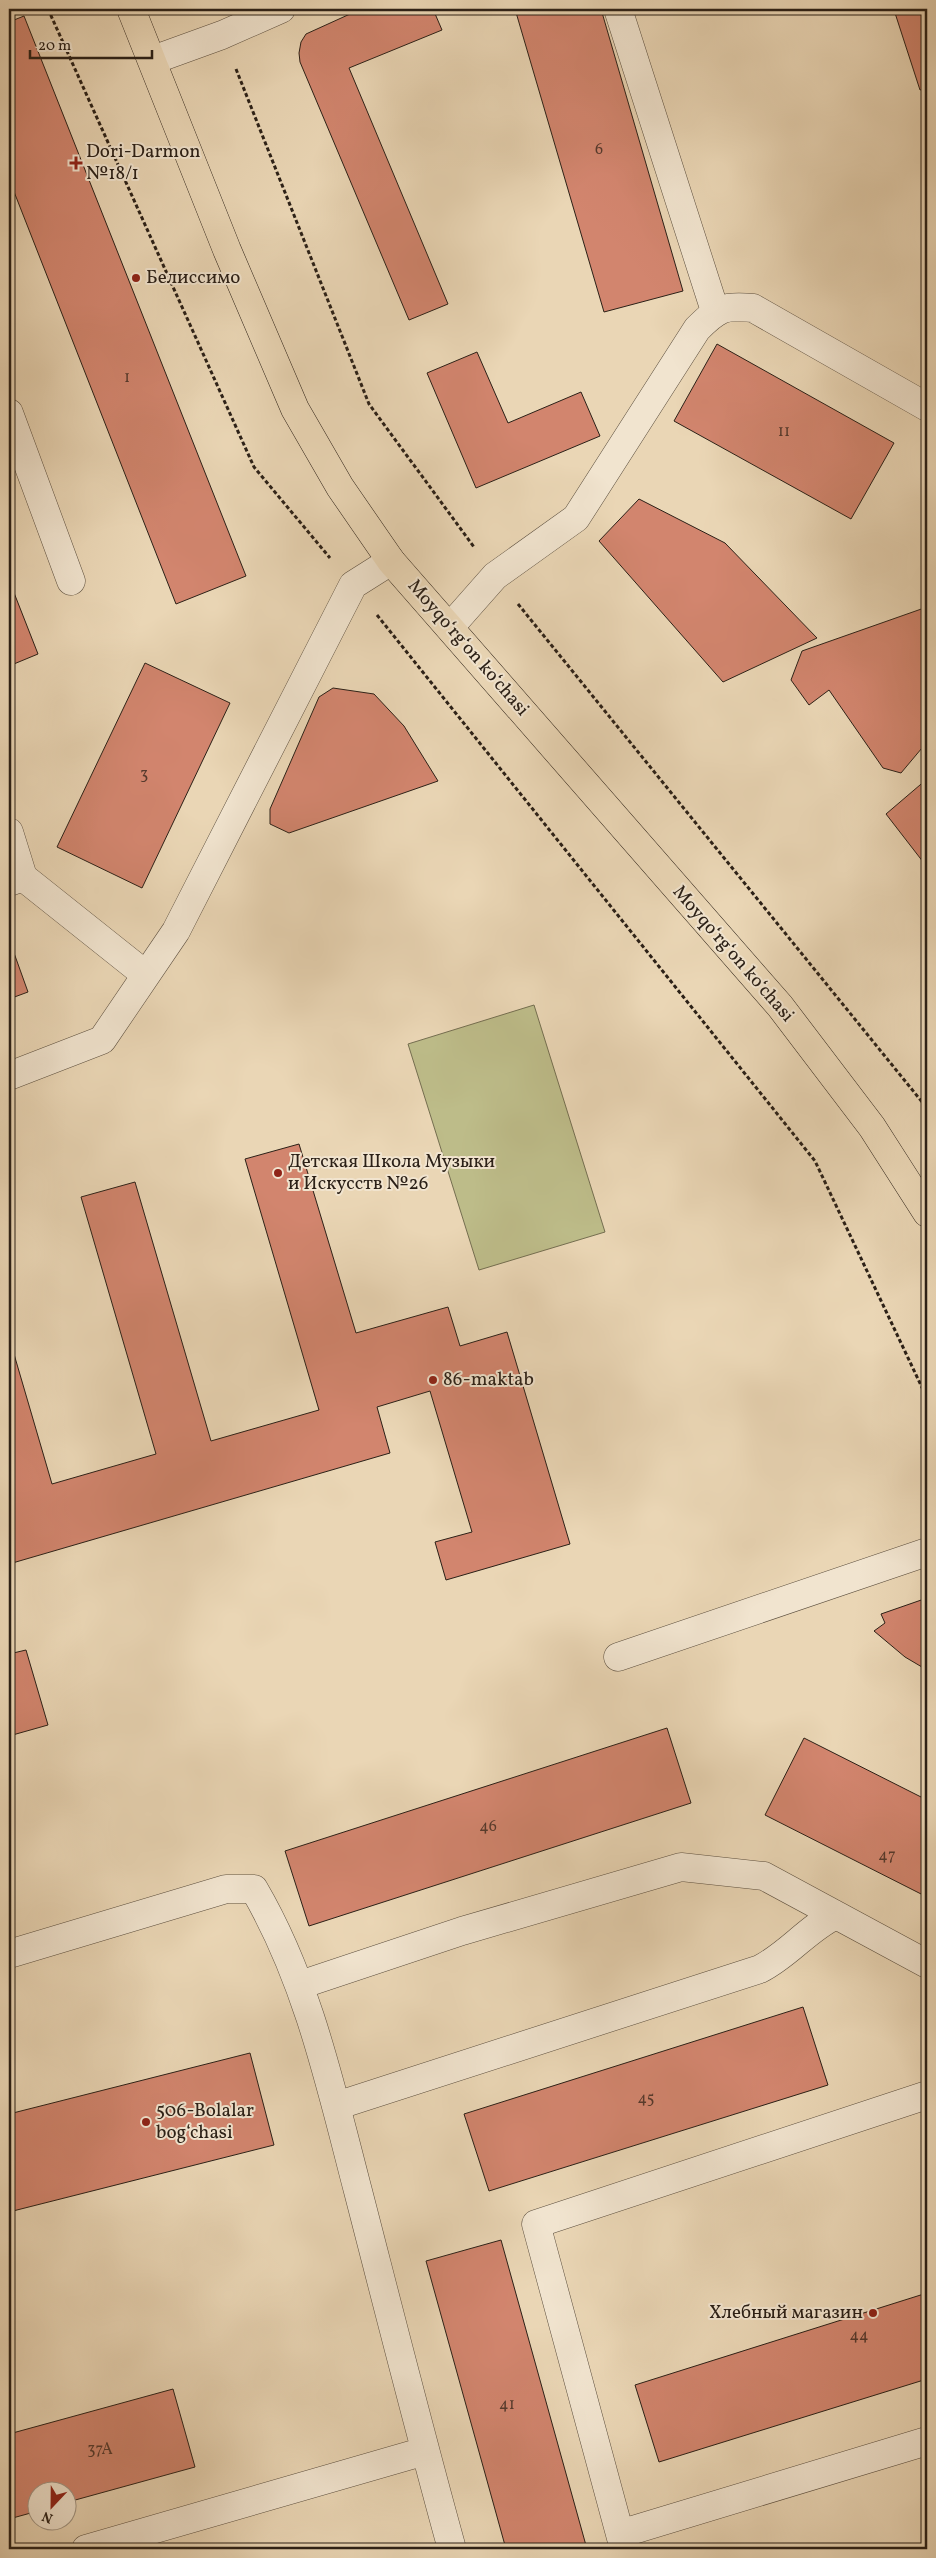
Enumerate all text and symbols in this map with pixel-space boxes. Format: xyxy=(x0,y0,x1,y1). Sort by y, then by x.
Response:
scale bar xyxy=(30,28,152,60)
text: 20 m xyxy=(38,36,71,57)
place label: Dori-Darmon №18/1 xyxy=(86,139,201,187)
house number: 6 xyxy=(595,139,603,161)
marker: Dori-Darmon №18/1 xyxy=(70,157,82,169)
place label: Белиссимо xyxy=(146,265,240,291)
marker: Белиссимо xyxy=(130,272,142,284)
house number: 1 xyxy=(124,367,130,389)
house number: 11 xyxy=(778,421,790,443)
street label: Moyqoʻrgʻon koʻchasi xyxy=(401,574,535,722)
house number: 3 xyxy=(140,764,148,786)
street label: Moyqoʻrgʻon koʻchasi xyxy=(666,880,800,1028)
place label: Детская Школа Музыки и Искусств №26 xyxy=(288,1149,495,1197)
marker: Детская Школа Музыки и Искусств №26 xyxy=(272,1167,284,1179)
place label: 86-maktab xyxy=(443,1367,534,1393)
marker: 86-maktab xyxy=(427,1374,439,1386)
house number: 46 xyxy=(479,1816,497,1838)
house number: 47 xyxy=(878,1845,896,1867)
house number: 45 xyxy=(638,2088,654,2110)
place label: 506-Bolalar bogʻchasi xyxy=(156,2098,254,2146)
marker: 506-Bolalar bogʻchasi xyxy=(140,2116,152,2128)
place label: Хлебный магазин xyxy=(709,2300,863,2326)
marker: Хлебный магазин xyxy=(867,2307,879,2319)
house number: 44 xyxy=(849,2325,869,2347)
house number: 41 xyxy=(499,2394,515,2416)
house number: 37А xyxy=(87,2439,113,2461)
north arrow xyxy=(28,2480,78,2530)
text: N xyxy=(39,2506,56,2527)

